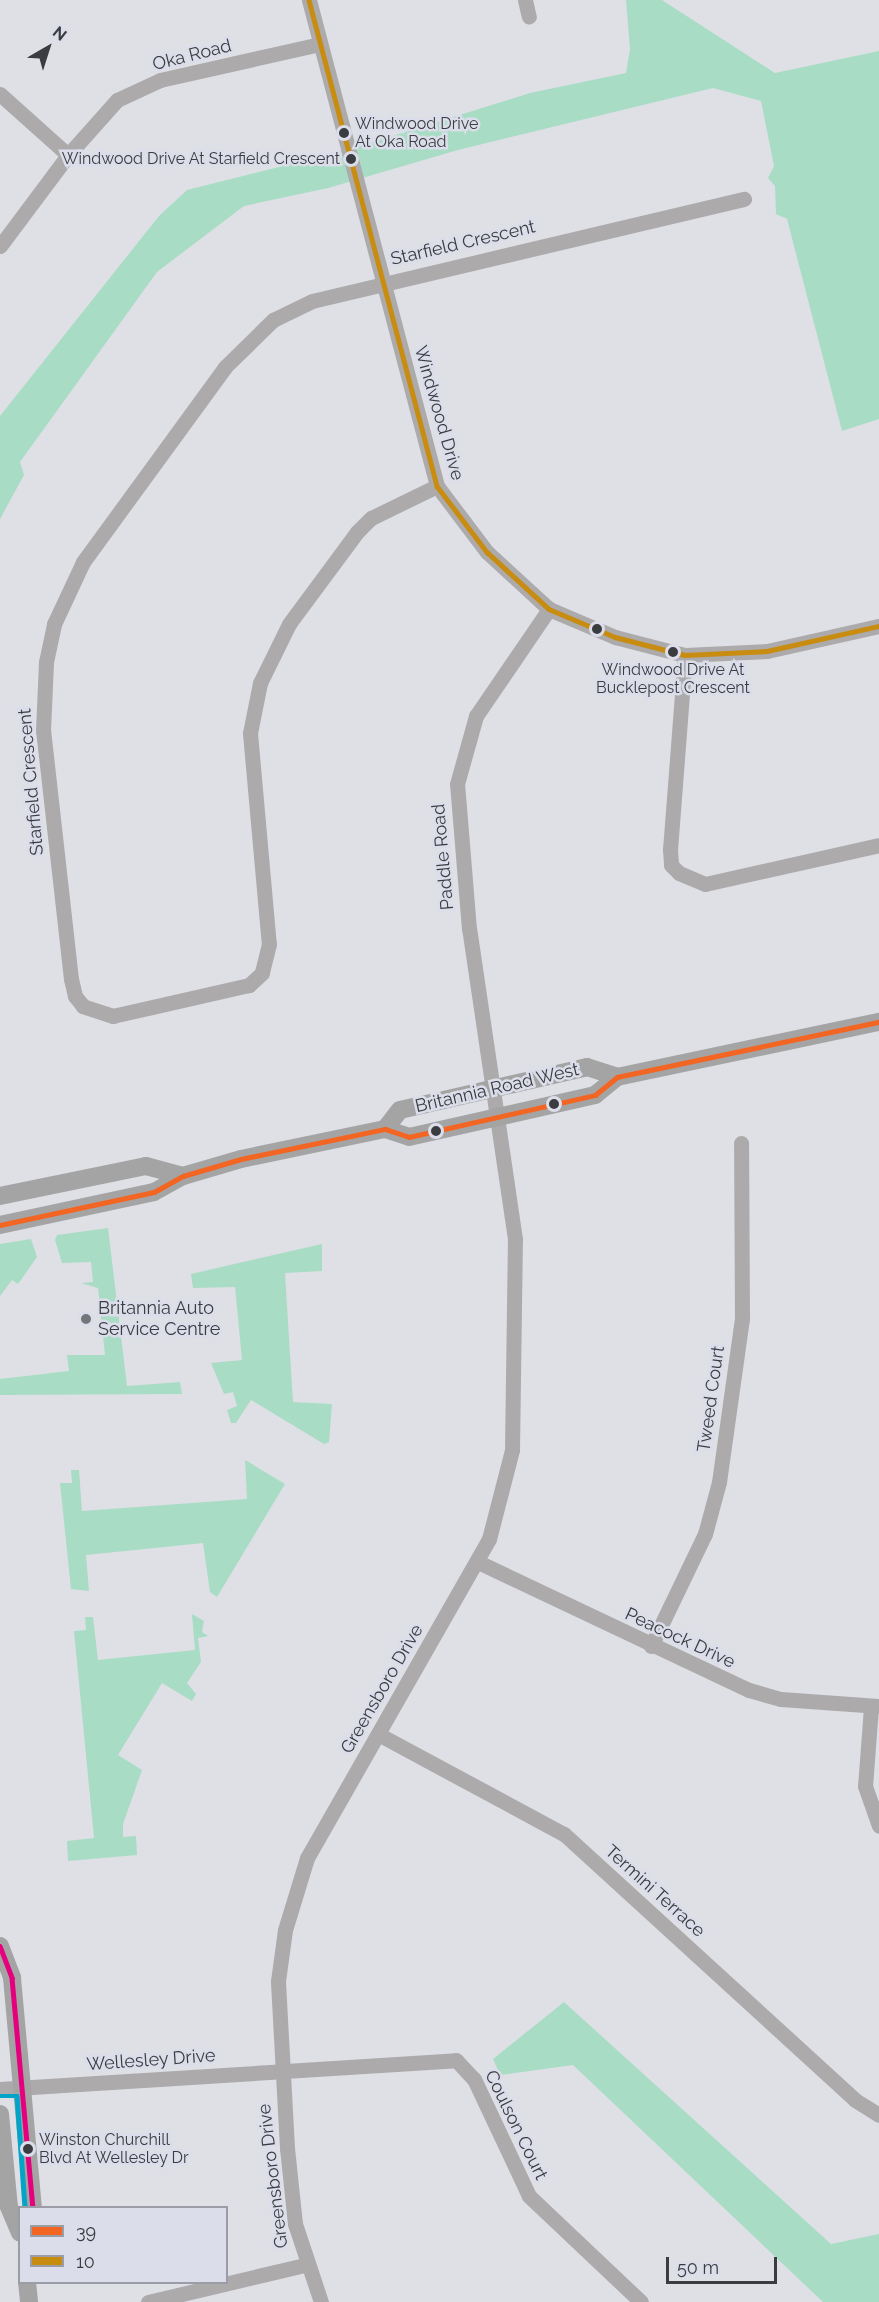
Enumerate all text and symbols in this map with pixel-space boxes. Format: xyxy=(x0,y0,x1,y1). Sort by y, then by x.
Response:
north arrow xyxy=(18,18,78,78)
text: N xyxy=(49,22,70,45)
street label: Oka Road xyxy=(150,35,234,75)
place label: Windwood Drive At Oka Road xyxy=(355,114,478,152)
marker: Windwood Drive At Oka Road xyxy=(338,127,350,139)
place label: Windwood Drive At Starfield Crescent xyxy=(61,149,340,169)
marker: Windwood Drive At Starfield Crescent xyxy=(345,153,357,165)
street label: Starfield Crescent xyxy=(389,216,537,270)
street label: Windwood Drive xyxy=(409,343,469,483)
unlabelled marker xyxy=(591,623,603,635)
marker: Windwood Drive At Bucklepost Crescent xyxy=(667,646,679,658)
place label: Windwood Drive At Bucklepost Crescent xyxy=(596,660,750,698)
street label: Starfield Crescent xyxy=(14,708,48,856)
street label: Paddle Road xyxy=(428,803,458,911)
street label: Britannia Road West xyxy=(413,1059,581,1117)
unlabelled marker xyxy=(548,1098,560,1110)
unlabelled marker xyxy=(430,1125,442,1137)
place label: Britannia Auto Service Centre xyxy=(98,1298,220,1340)
marker: Britannia Auto Service Centre xyxy=(79,1312,93,1326)
street label: Tweed Court xyxy=(693,1345,729,1453)
street label: Peacock Drive xyxy=(622,1603,738,1673)
street label: Greensboro Drive xyxy=(336,1621,428,1757)
street label: Termini Terrace xyxy=(600,1840,710,1942)
street label: Wellesley Drive xyxy=(86,2045,216,2075)
street label: Coulson Court xyxy=(480,2067,552,2183)
street label: Greensboro Drive xyxy=(253,2103,293,2249)
place label: Winston Churchill Blvd At Wellesley Dr xyxy=(39,2130,190,2168)
marker: Winston Churchill Blvd At Wellesley Dr xyxy=(22,2143,34,2155)
legend xyxy=(18,2206,228,2284)
text: 39 xyxy=(76,2221,96,2242)
scale bar xyxy=(669,2245,780,2283)
text: 10 xyxy=(76,2251,95,2272)
text: 50 m xyxy=(677,2257,719,2278)

